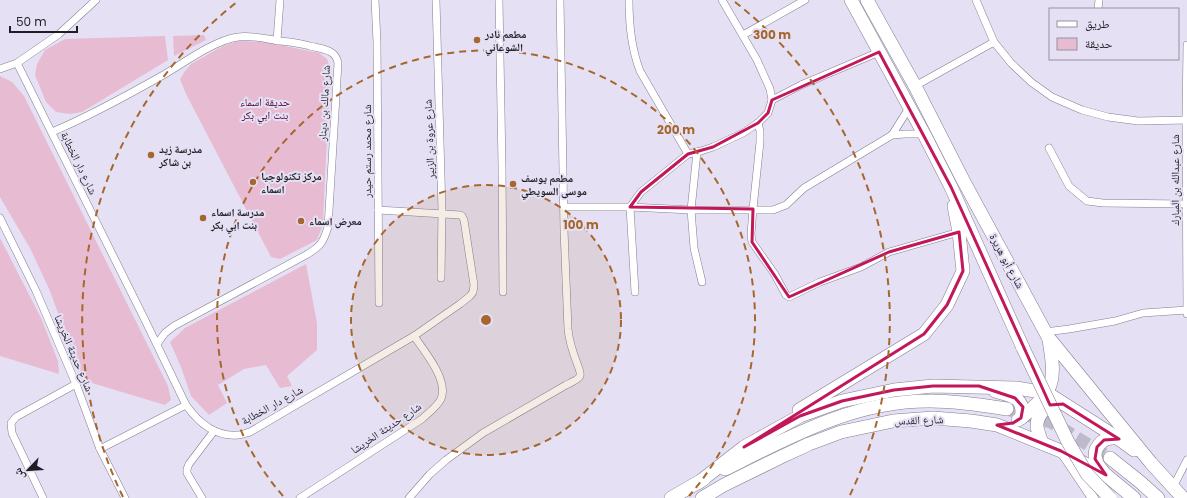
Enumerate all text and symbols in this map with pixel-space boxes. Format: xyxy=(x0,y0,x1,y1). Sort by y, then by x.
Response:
scale bar xyxy=(10,8,77,34)
legend xyxy=(1049,8,1179,60)
text: 50 m xyxy=(16,13,47,30)
text: طريق xyxy=(1085,15,1110,32)
place label: مطعم نادر الشوعاني xyxy=(484,26,526,56)
text: 300 m xyxy=(753,26,791,43)
marker: مطعم نادر الشوعاني xyxy=(472,35,482,45)
text: حديقة xyxy=(1085,35,1113,52)
street label: شارع مالك بن دينار xyxy=(314,65,334,142)
park label: حديقة اسماء بنت ابي بكر xyxy=(240,94,290,124)
street label: شارع عروة بن الزبير xyxy=(420,99,438,180)
street label: شارع محمد رستم حيدر xyxy=(359,104,375,199)
text: 200 m xyxy=(657,121,695,138)
street label: شارع دار الخطابة xyxy=(57,129,101,197)
street label: شارع عبدالله بن المبارك xyxy=(1167,134,1183,226)
place label: مدرسة زيد بن شاكر xyxy=(158,141,202,170)
marker: مدرسة زيد بن شاكر xyxy=(146,150,156,160)
place label: مركز تكنولوجيا اسماء xyxy=(261,168,322,197)
place label: مطعم يوسف موسى السويطي xyxy=(521,170,587,200)
marker: مركز تكنولوجيا اسماء xyxy=(248,177,258,187)
marker: مطعم يوسف موسى السويطي xyxy=(508,179,518,189)
place label: مدرسة اسماء بنت ابي بكر xyxy=(210,204,264,234)
marker: مدرسة اسماء بنت ابي بكر xyxy=(198,213,208,223)
place label: معرض اسماء xyxy=(309,213,362,229)
marker: معرض اسماء xyxy=(296,216,306,226)
text: 100 m xyxy=(563,216,599,233)
street label: شارع أبو هريرة xyxy=(986,231,1028,291)
street label: شارع حديثة الخريشا xyxy=(51,312,97,394)
centre of rings xyxy=(479,313,493,327)
street label: شارع دار الخطابة xyxy=(238,381,306,429)
street label: شارع حديثة الخريشا xyxy=(347,398,425,458)
street label: شارع القدس xyxy=(894,411,944,429)
north arrow xyxy=(8,450,48,490)
text: ش xyxy=(9,465,29,483)

